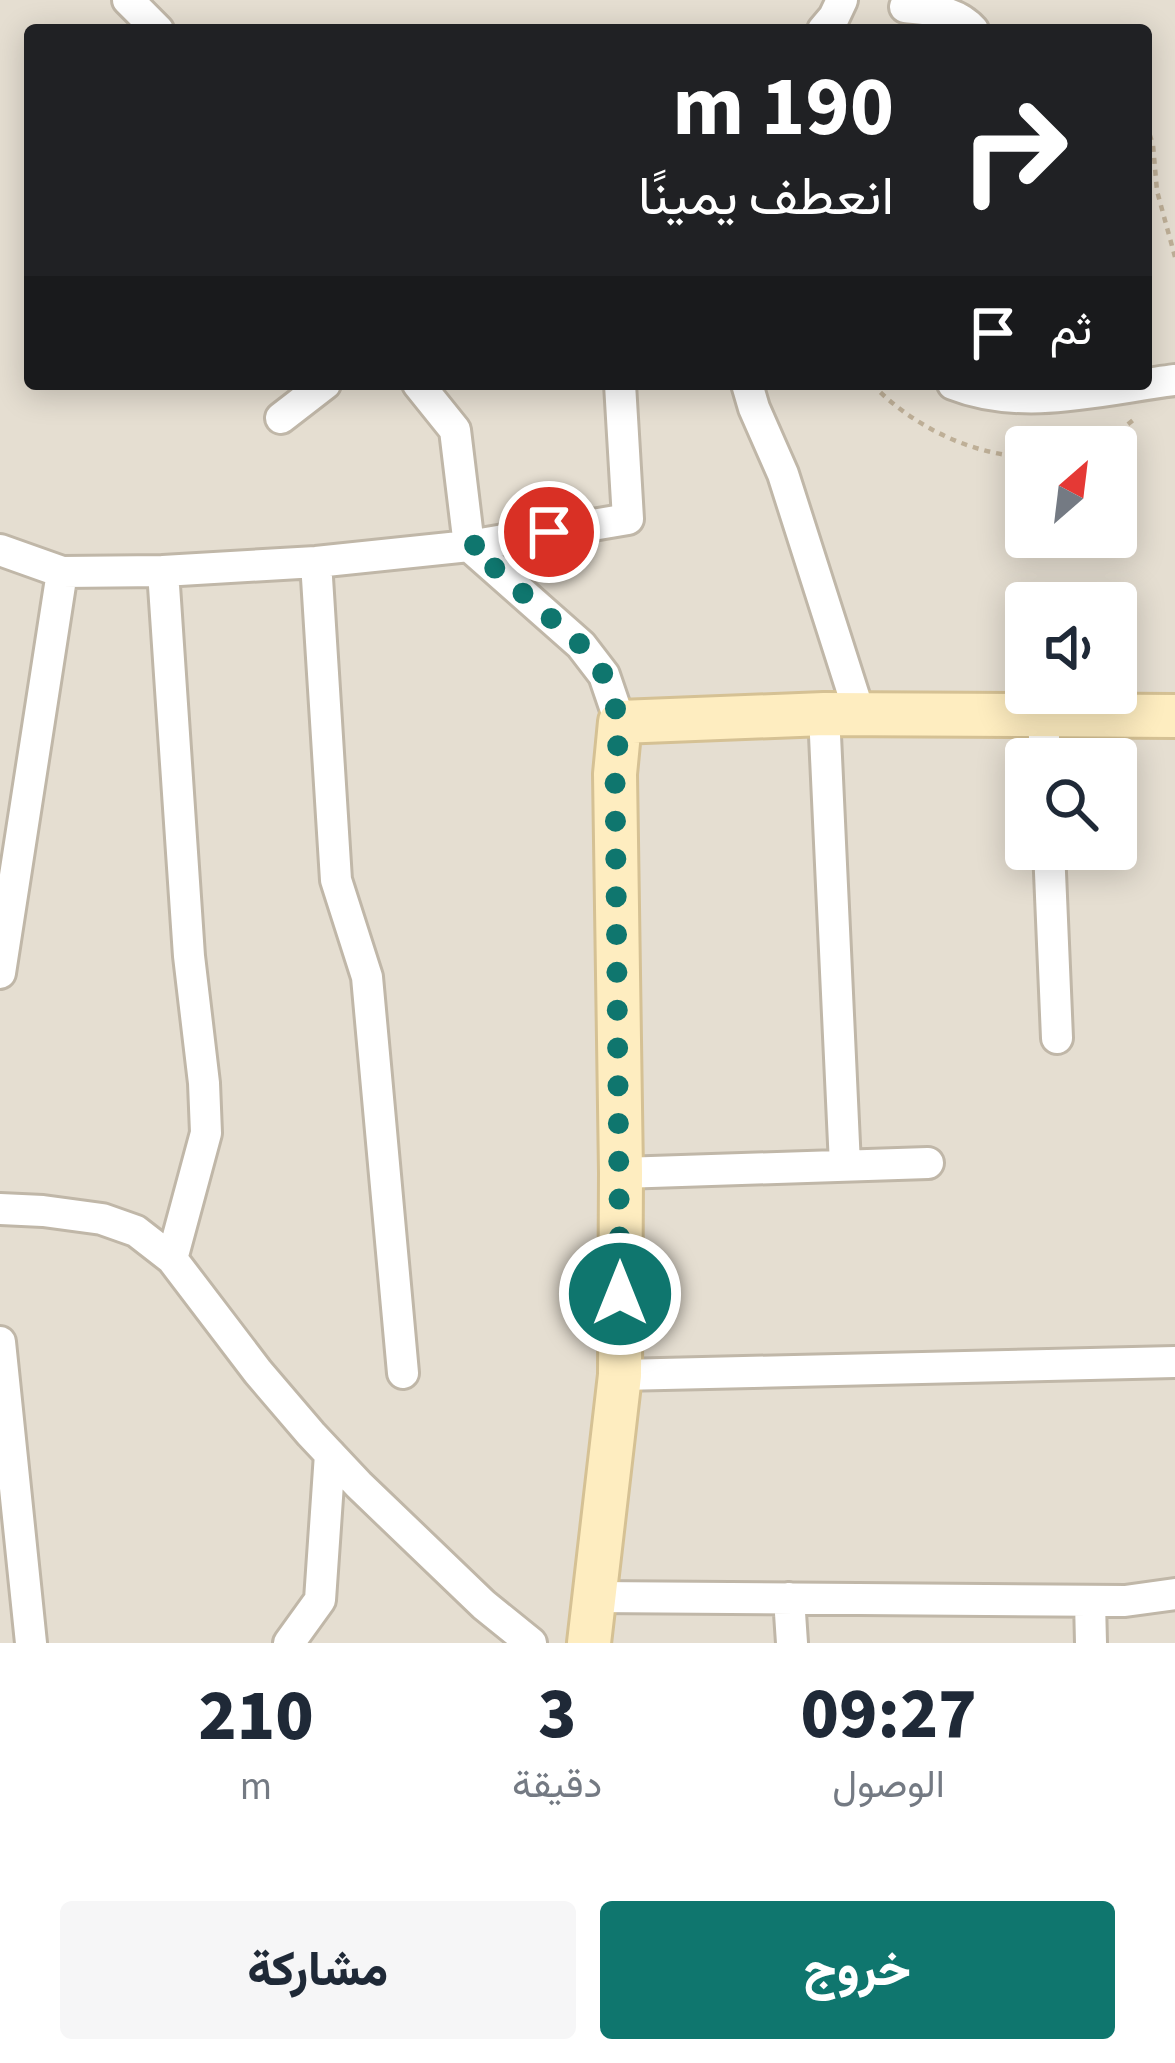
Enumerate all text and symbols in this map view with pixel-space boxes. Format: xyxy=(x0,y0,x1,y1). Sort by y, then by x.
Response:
text: 190 m xyxy=(672,48,894,168)
icon: right xyxy=(936,72,1092,228)
text: انعطف يمينًا xyxy=(638,159,894,236)
text: ثم xyxy=(1050,298,1092,362)
icon: arrive xyxy=(960,300,1026,366)
north arrow xyxy=(1005,426,1137,558)
map controls xyxy=(1005,426,1137,870)
pin xyxy=(498,481,600,583)
icon: arrive xyxy=(516,499,582,565)
button: sound xyxy=(1005,582,1137,714)
button: search xyxy=(1005,738,1137,870)
position arrow xyxy=(557,1231,683,1357)
text: 3 xyxy=(538,1663,576,1766)
text: 09:27 xyxy=(801,1663,977,1766)
text: 210 xyxy=(198,1665,314,1768)
text: دقيقة xyxy=(512,1757,602,1813)
text: الوصول xyxy=(832,1757,945,1813)
text: m xyxy=(240,1759,272,1815)
button: مشاركة xyxy=(60,1901,576,2039)
button: خروج xyxy=(600,1901,1115,2039)

